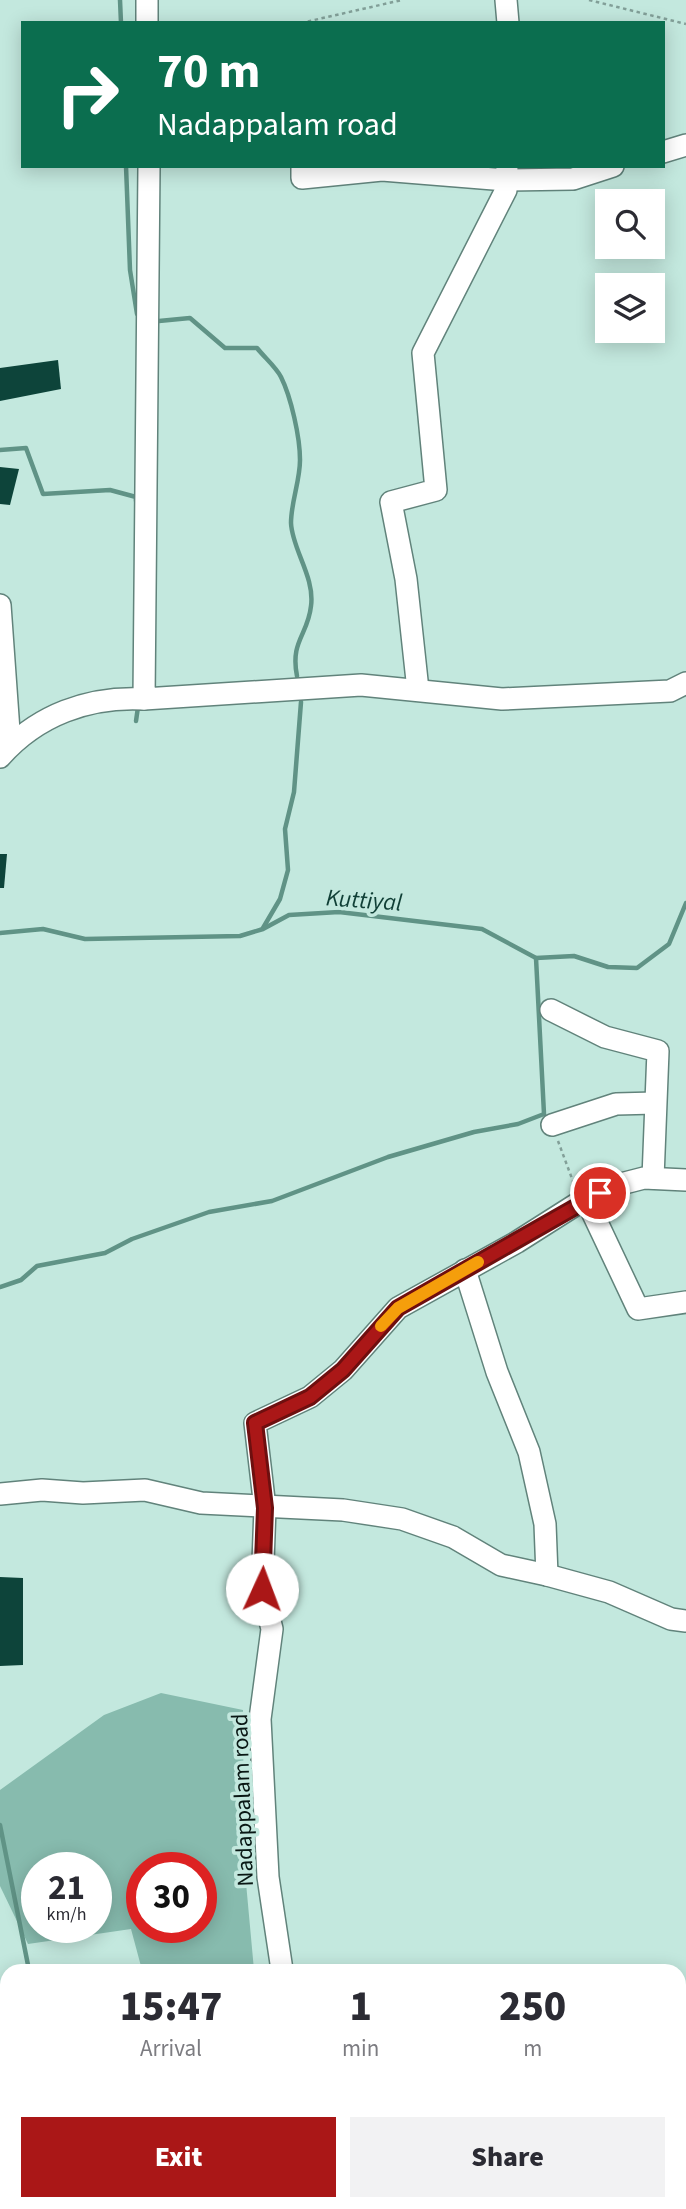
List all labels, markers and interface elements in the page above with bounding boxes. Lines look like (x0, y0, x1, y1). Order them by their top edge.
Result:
text: 70 m (157, 37, 261, 107)
icon: right (42, 49, 133, 140)
text: Nadappalam road (157, 102, 398, 148)
map controls (595, 189, 665, 343)
button: search (595, 189, 665, 259)
button: layers (595, 273, 665, 343)
water label: Kuttiyal (325, 880, 403, 921)
pin (570, 1163, 630, 1223)
icon: arrive (581, 1174, 619, 1212)
position arrow (225, 1552, 299, 1626)
street label: Nadappalam road (223, 1713, 262, 1887)
speed limit sign: 30 (126, 1852, 217, 1943)
text: 21 (48, 1863, 85, 1913)
text: km/h (47, 1902, 86, 1927)
text: 15:47 (120, 1977, 222, 2037)
text: 1 (349, 1977, 372, 2037)
text: 250 (499, 1977, 566, 2037)
text: Arrival (140, 2032, 202, 2065)
text: min (342, 2032, 379, 2065)
text: m (523, 2032, 542, 2065)
button: Exit (21, 2117, 336, 2197)
button: Share (350, 2117, 665, 2197)

